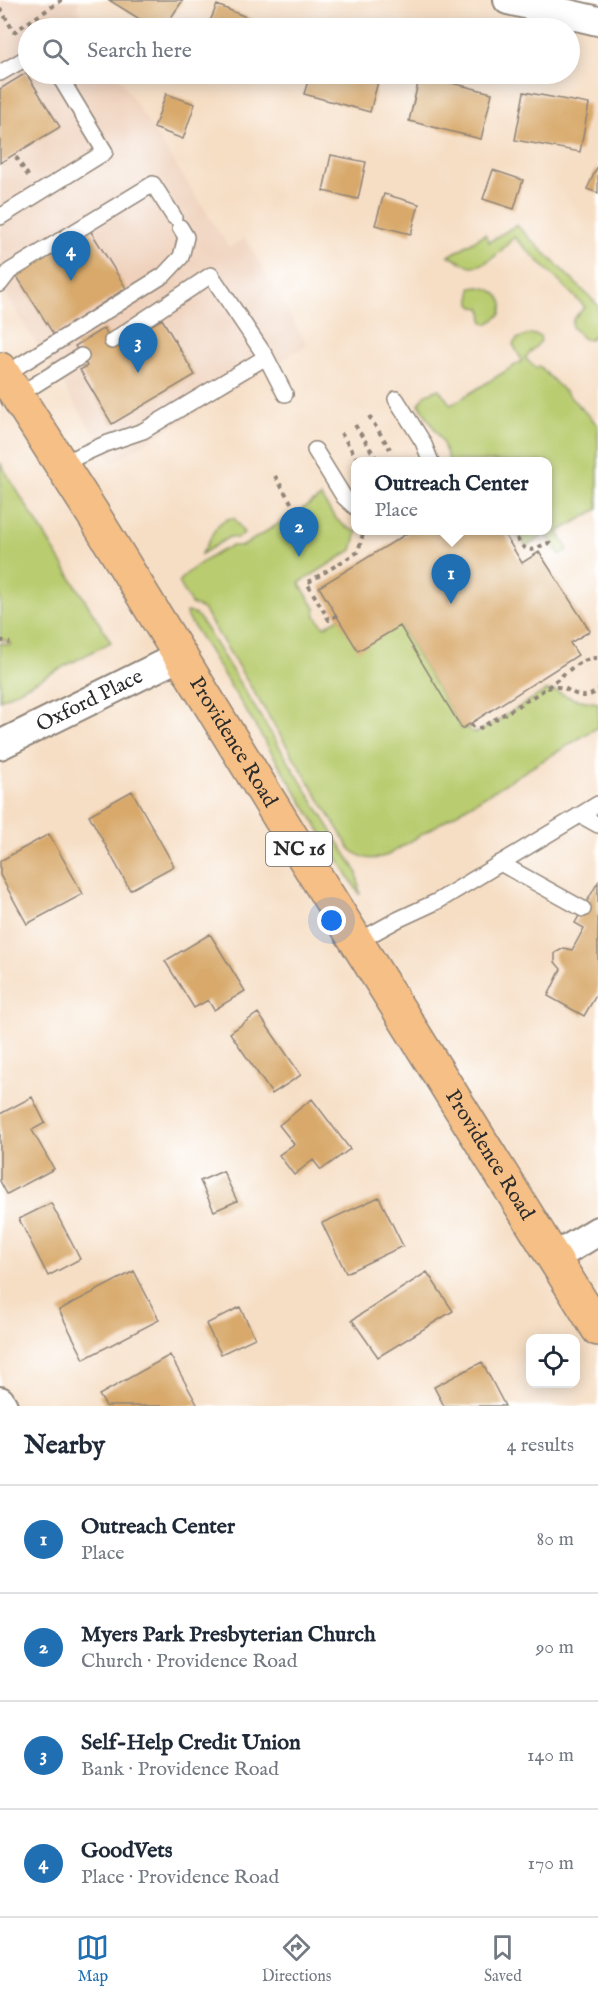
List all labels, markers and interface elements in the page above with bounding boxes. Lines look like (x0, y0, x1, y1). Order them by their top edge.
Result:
search box (18, 18, 580, 84)
icon: search (39, 35, 72, 68)
text: Search here (87, 37, 192, 65)
pin: 4 (52, 232, 90, 281)
pin: 3 (118, 324, 158, 373)
popup (351, 457, 552, 535)
text: Outreach Center (374, 470, 529, 498)
text: Place (374, 498, 418, 523)
pin: 2 (280, 508, 318, 557)
pin: 1 (432, 554, 470, 604)
street label: Oxford Place (32, 663, 148, 738)
street label: Providence Road (183, 672, 284, 813)
road number: NC 16 (266, 832, 332, 866)
your location (317, 906, 346, 935)
street label: Providence Road (439, 1085, 541, 1226)
map controls (526, 1334, 580, 1388)
button: locate (526, 1334, 580, 1388)
text: Nearby (24, 1429, 105, 1462)
text: 4 results (507, 1433, 574, 1458)
text: Outreach Center (81, 1513, 235, 1541)
text: 1 (40, 1527, 47, 1552)
text: 80 m (537, 1527, 574, 1552)
text: Place (81, 1541, 124, 1566)
text: Myers Park Presbyterian Church (81, 1621, 376, 1649)
text: 2 (39, 1635, 48, 1660)
text: 90 m (536, 1635, 574, 1660)
text: Church · Providence Road (81, 1649, 297, 1674)
text: Self-Help Credit Union (81, 1729, 301, 1757)
text: 3 (40, 1743, 47, 1768)
text: 140 m (527, 1743, 574, 1768)
text: Bank · Providence Road (81, 1757, 279, 1782)
text: GoodVets (81, 1837, 173, 1865)
text: 4 (39, 1851, 48, 1876)
text: 170 m (528, 1851, 574, 1876)
text: Place · Providence Road (81, 1865, 279, 1890)
tab: Map (76, 1931, 109, 1987)
tab: Directions (262, 1931, 331, 1987)
tab: Saved (484, 1931, 522, 1987)

